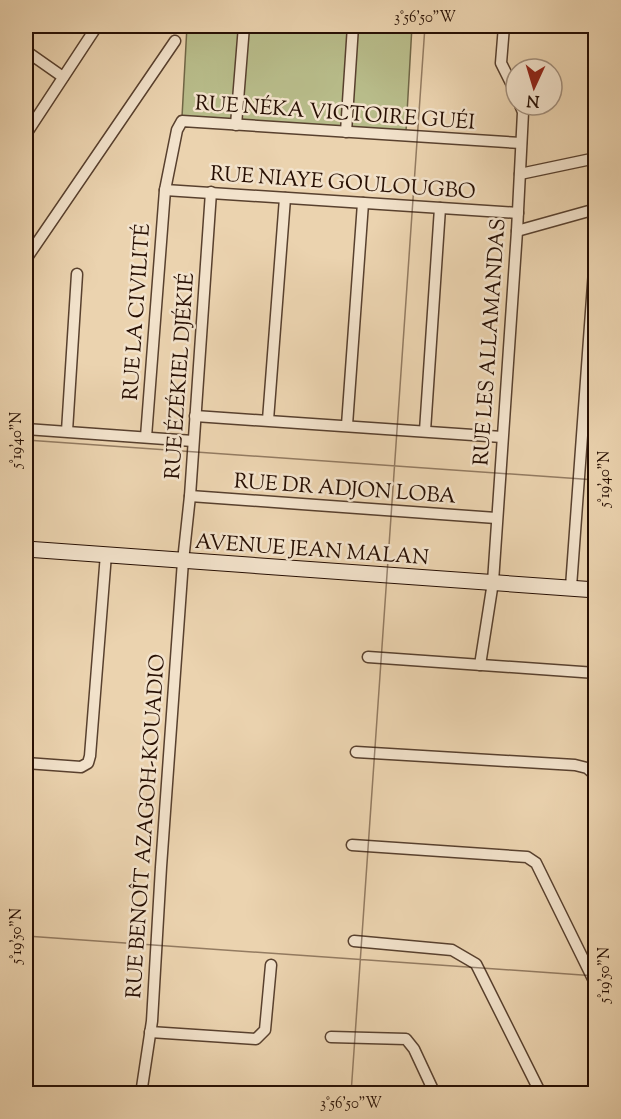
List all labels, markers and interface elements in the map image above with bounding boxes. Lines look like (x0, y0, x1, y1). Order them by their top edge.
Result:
text: 3°56'50"W (394, 8, 456, 29)
north arrow (504, 57, 564, 117)
text: N (526, 88, 540, 111)
street label: RUE NÉKA VICTOIRE GUÉI (194, 89, 476, 139)
street label: RUE NIAYE GOULOUGBO (209, 160, 477, 208)
street label: RUE LES ALLAMANDAS (467, 217, 515, 467)
street label: RUE LA CIVILITÉ (117, 223, 159, 401)
street label: RUE ÉZÉKIEL DJÉKIÉ (159, 272, 203, 480)
text: 5°19'40"N (7, 412, 28, 469)
text: 5°19'40"N (595, 451, 616, 508)
street label: RUE DR ADJON LOBA (233, 467, 457, 513)
street label: AVENUE JEAN MALAN (194, 528, 430, 574)
street label: RUE BENOÎT AZAGOH-KOUADIO (120, 653, 174, 999)
text: 5°19'50"N (7, 908, 28, 965)
text: 5°19'50"N (595, 947, 616, 1004)
text: 3°56'50"W (320, 1094, 382, 1115)

